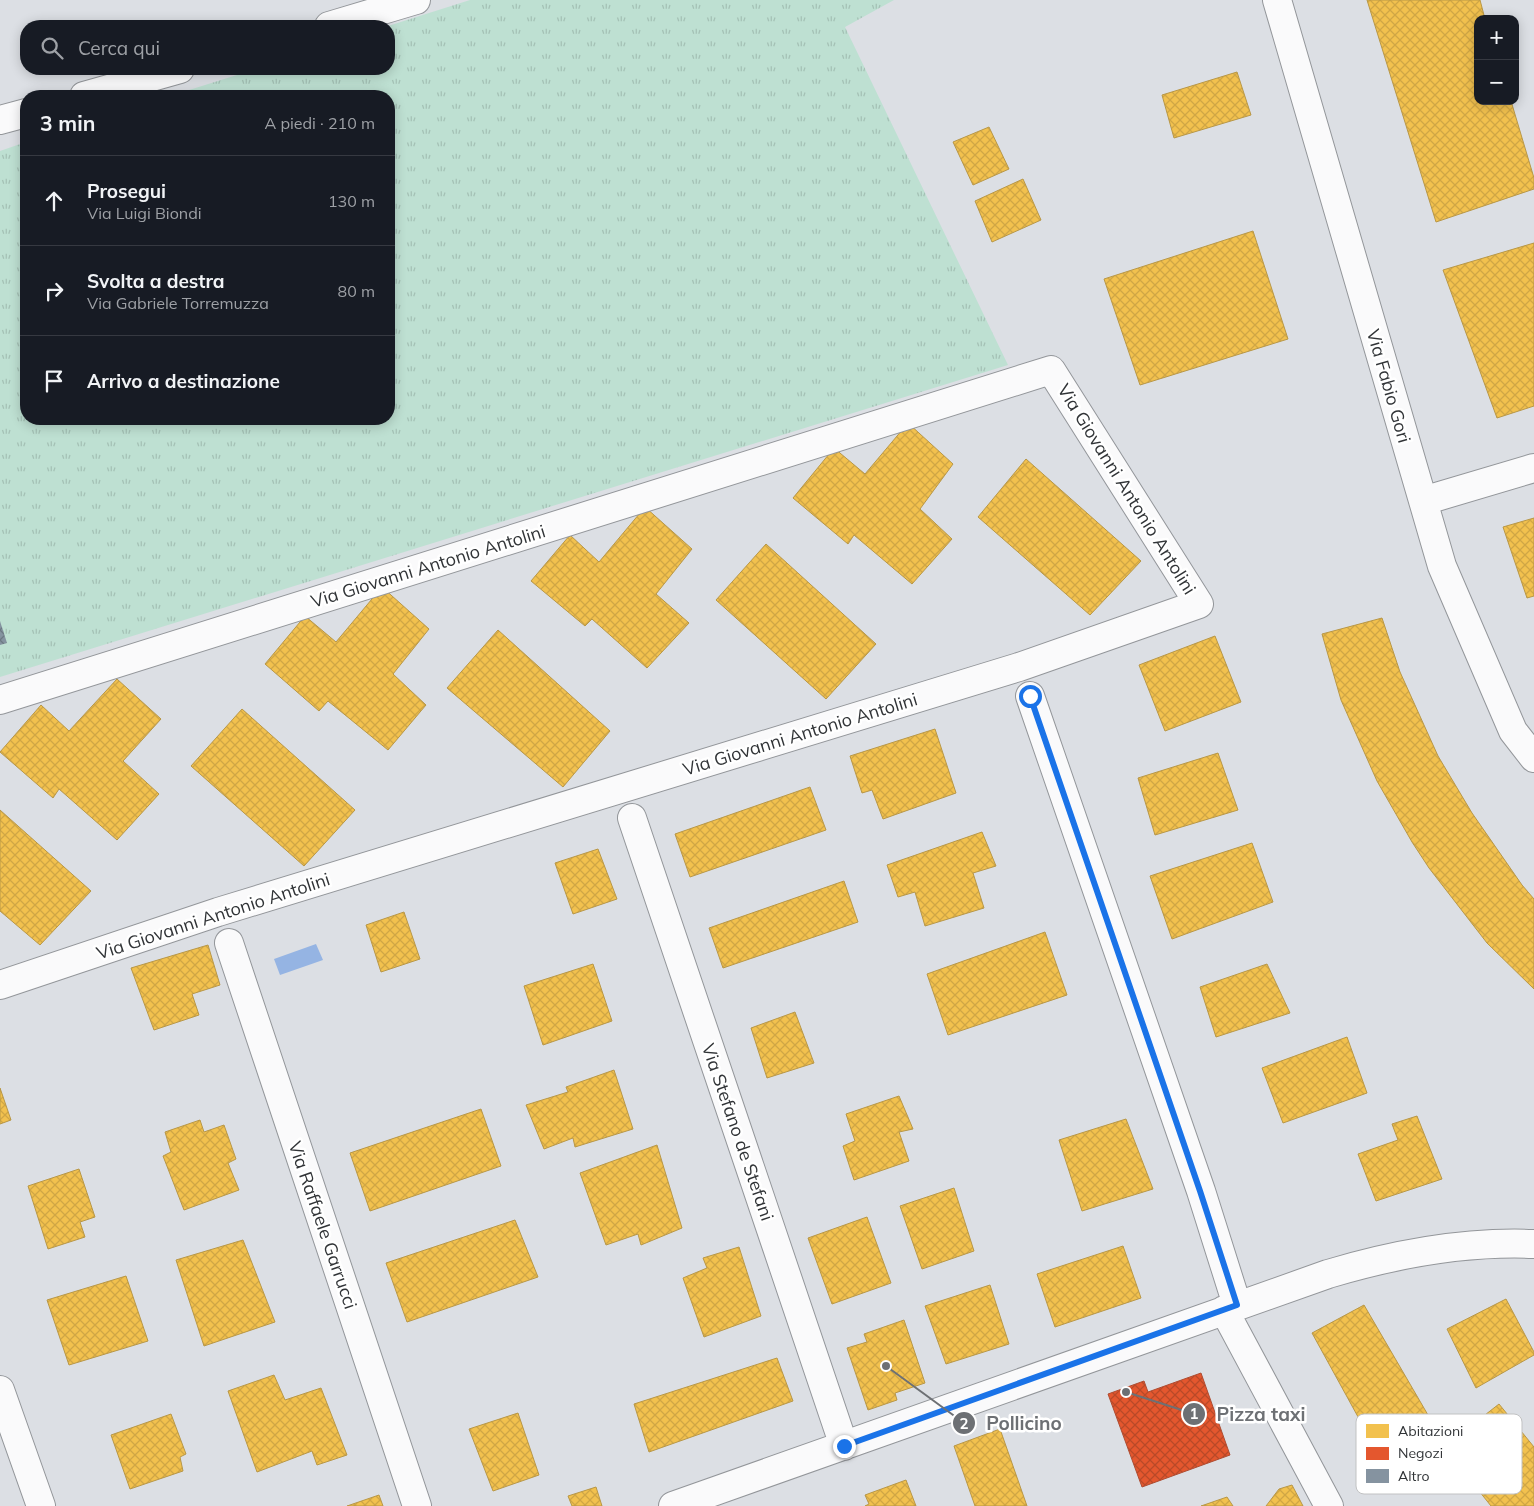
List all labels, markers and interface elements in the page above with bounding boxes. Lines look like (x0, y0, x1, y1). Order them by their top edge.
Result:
map controls (1474, 15, 1519, 105)
button: + (1474, 15, 1519, 60)
search box (20, 20, 395, 75)
icon: search (38, 34, 66, 62)
text: Cerca qui (78, 36, 160, 60)
button: − (1474, 60, 1519, 105)
text: 3 min (40, 110, 95, 136)
text: A piedi · 210 m (264, 113, 375, 133)
text: Prosegui (87, 179, 166, 203)
icon: ahead (40, 187, 68, 215)
text: 130 m (328, 191, 375, 211)
text: Via Luigi Biondi (87, 203, 202, 223)
text: Svolta a destra (87, 269, 225, 293)
icon: right (40, 277, 68, 305)
text: 80 m (338, 281, 375, 301)
text: Via Gabriele Torremuzza (87, 293, 269, 313)
street label: Via Fabio Gori (1362, 326, 1416, 446)
icon: arrive (40, 367, 68, 395)
text: Arrivo a destinazione (87, 369, 280, 393)
street label: Via Giovanni Antonio Antolini (1053, 379, 1201, 599)
street label: Via Giovanni Antonio Antolini (308, 519, 548, 613)
route start (1019, 685, 1042, 708)
street label: Via Giovanni Antonio Antolini (680, 687, 920, 781)
street label: Via Giovanni Antonio Antolini (93, 867, 333, 965)
street label: Via Stefano de Stefani (697, 1040, 779, 1224)
street label: Via Raffaele Garrucci (283, 1138, 363, 1312)
callout: Pizza taxi (1182, 1397, 1316, 1431)
text: Pizza taxi (1217, 1402, 1305, 1426)
text: 1 (1189, 1404, 1199, 1423)
callout: Pollicino (951, 1406, 1072, 1440)
text: Pollicino (986, 1411, 1062, 1435)
text: 2 (959, 1414, 969, 1433)
legend (1356, 1414, 1522, 1494)
text: Abitazioni (1398, 1422, 1463, 1440)
route end (833, 1435, 856, 1458)
text: Negozi (1398, 1444, 1443, 1462)
text: Altro (1398, 1467, 1430, 1485)

